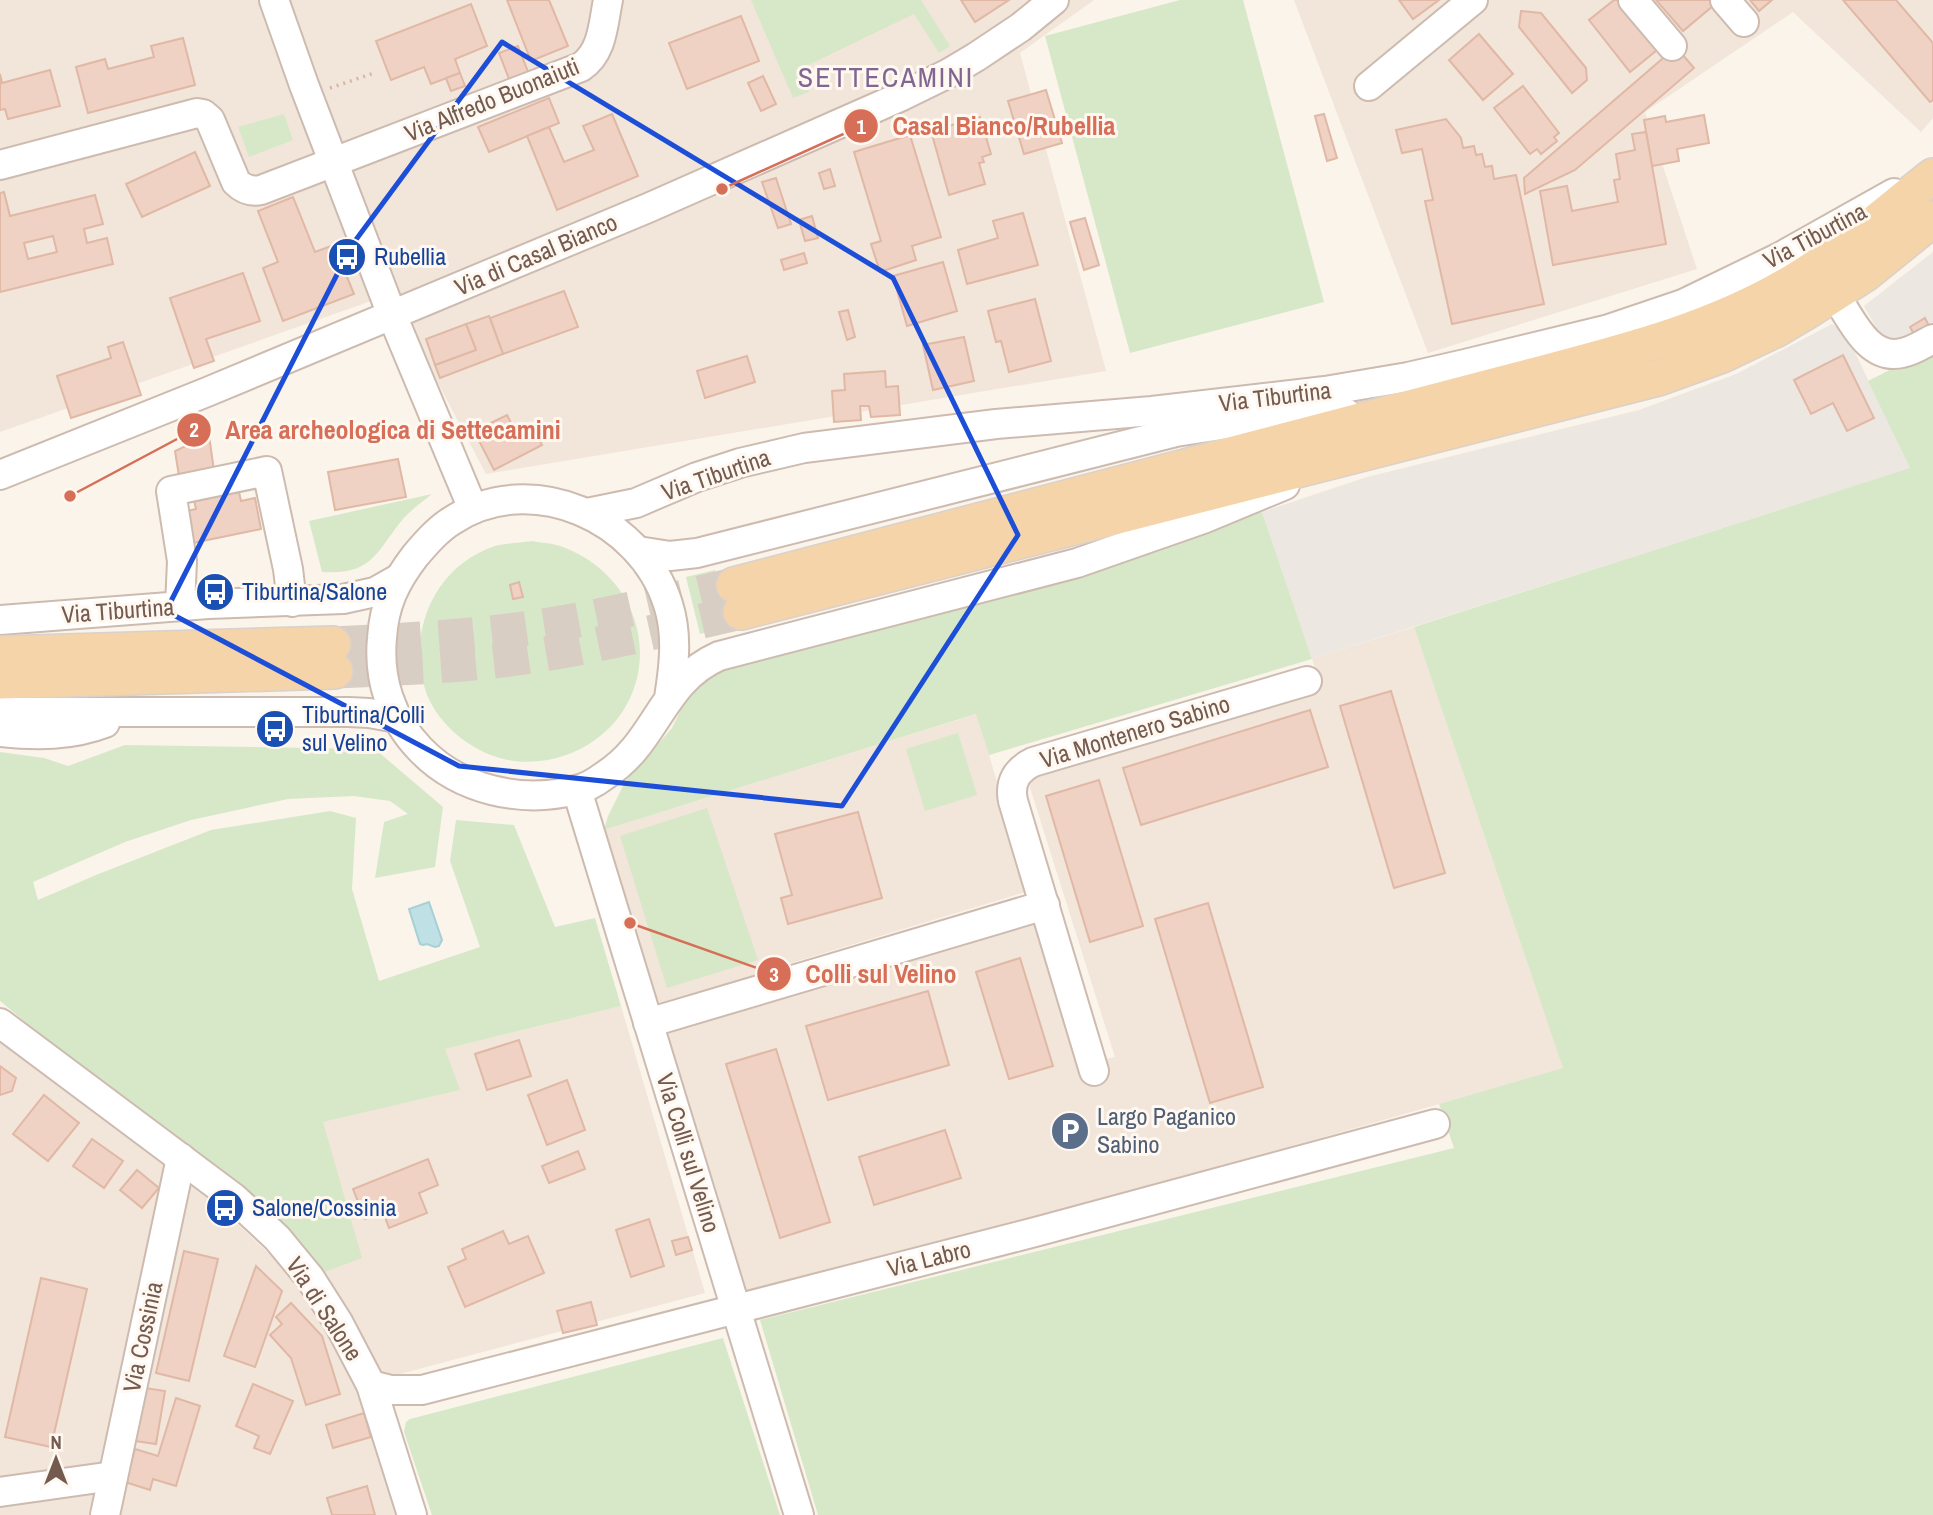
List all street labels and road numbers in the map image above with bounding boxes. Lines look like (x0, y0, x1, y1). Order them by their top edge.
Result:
street label: Via Alfredo Buonaiuti (400, 49, 584, 149)
street label: Via Tiburtina (1757, 195, 1872, 276)
street label: Via di Casal Bianco (449, 205, 622, 303)
street label: Via Tiburtina (1217, 373, 1333, 419)
street label: Via Tiburtina (657, 441, 774, 508)
street label: Via Tiburtina (61, 590, 175, 630)
street label: Via Montenero Sabino (1036, 687, 1233, 775)
street label: Via Colli sul Velino (650, 1069, 728, 1236)
street label: Via Labro (884, 1232, 974, 1284)
street label: Via di Salone (279, 1250, 370, 1367)
street label: Via Cossinia (115, 1278, 169, 1395)

